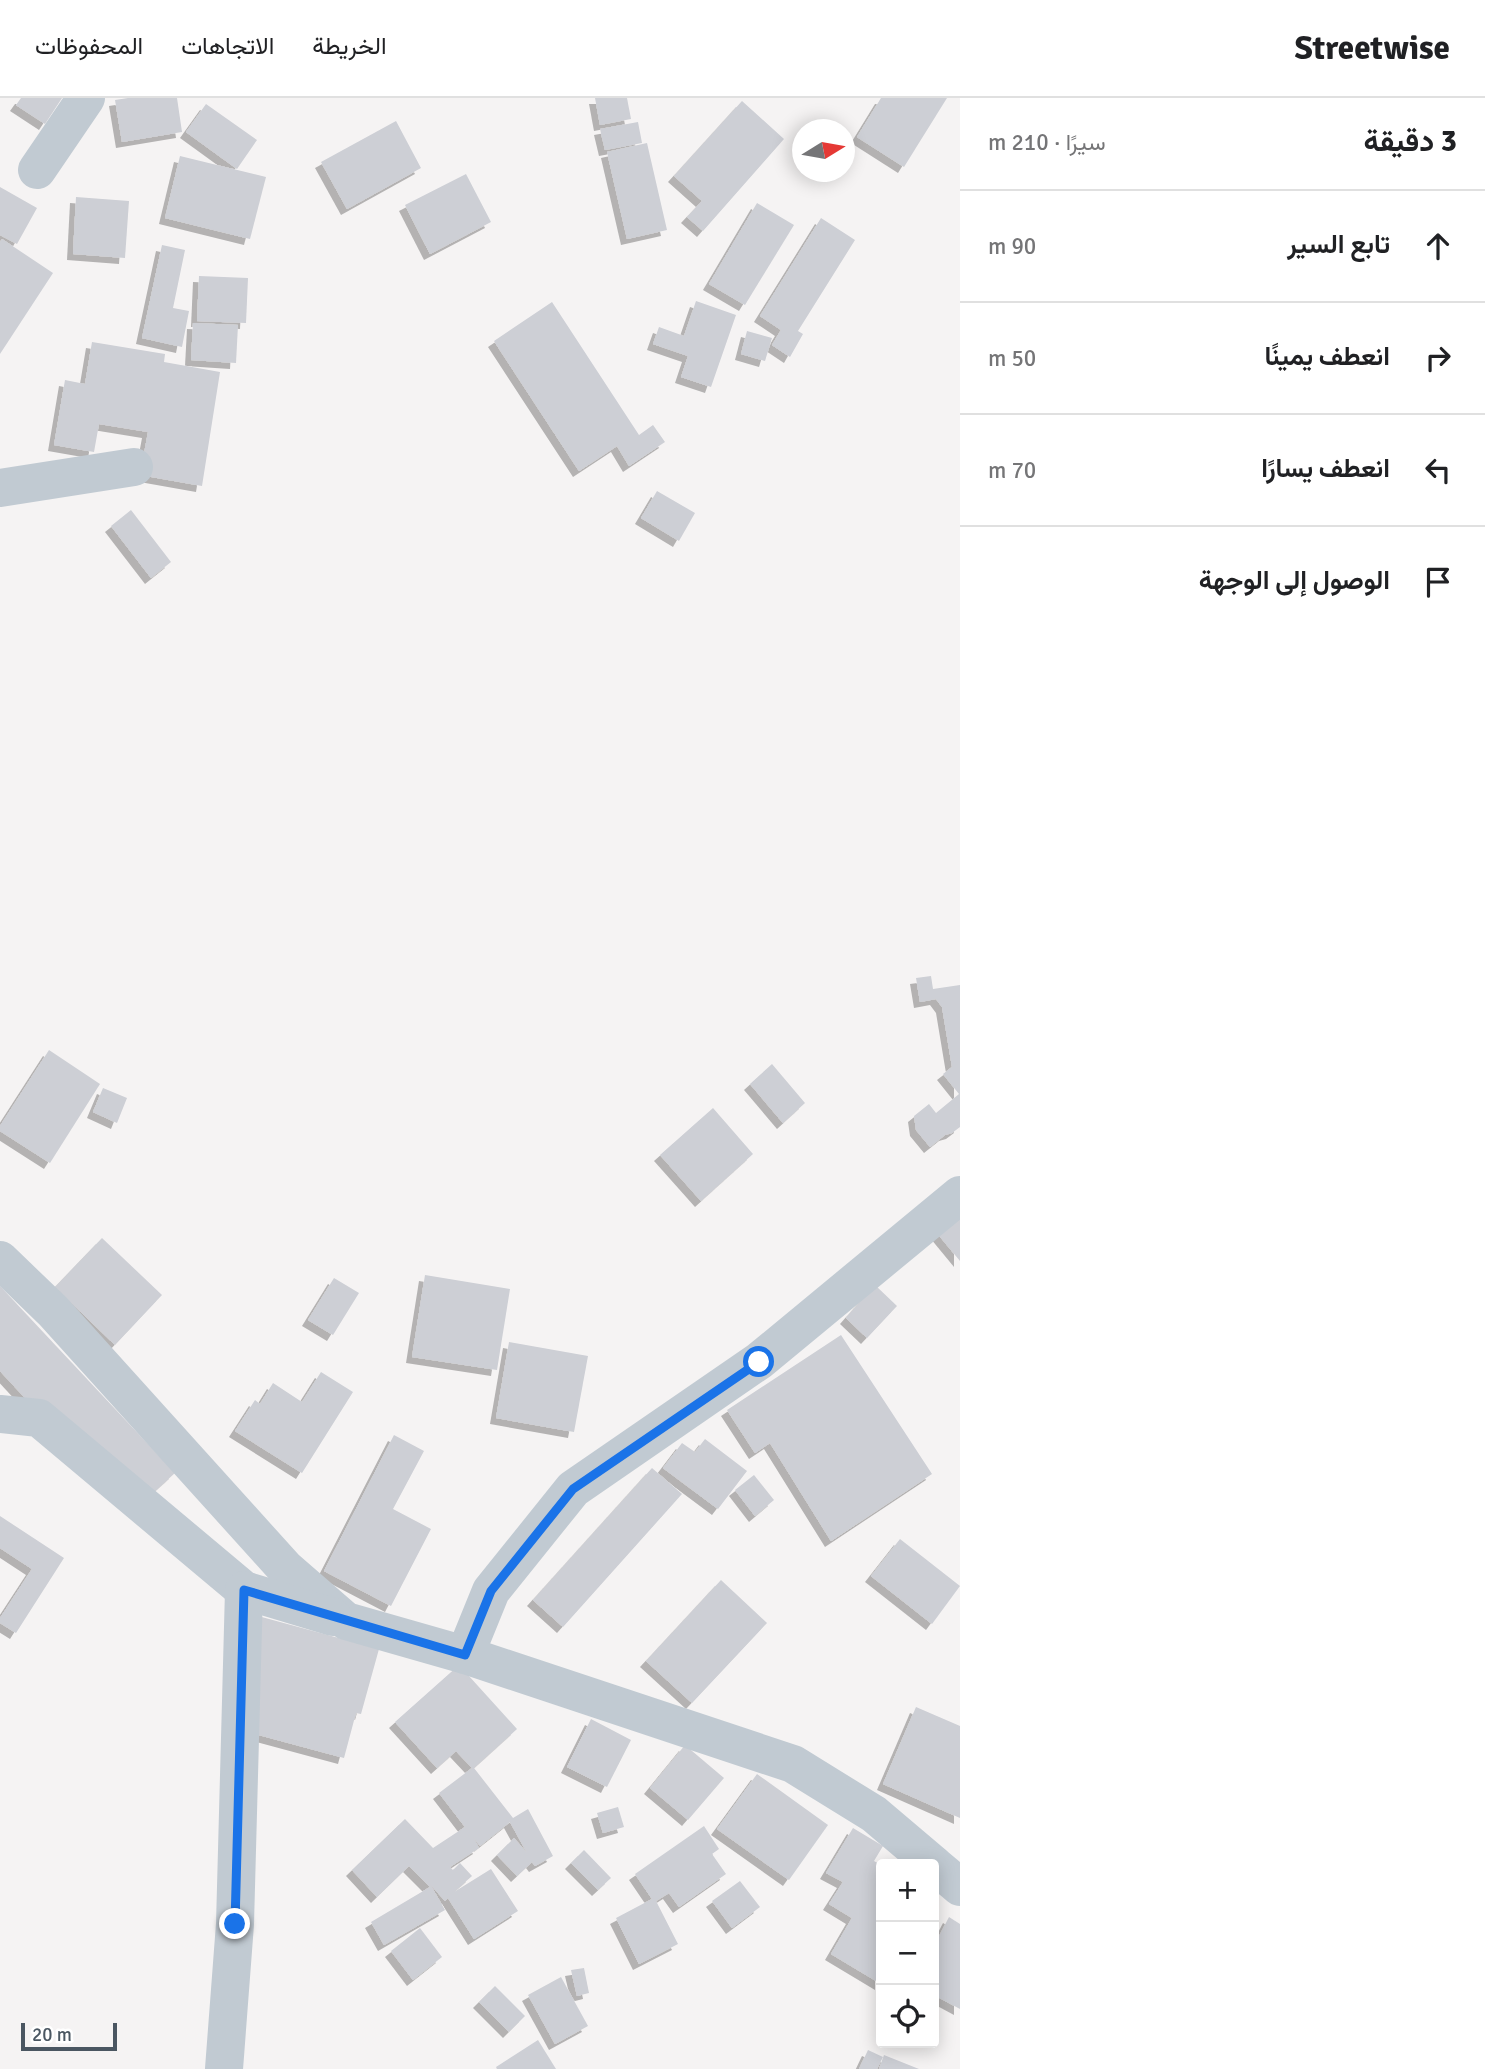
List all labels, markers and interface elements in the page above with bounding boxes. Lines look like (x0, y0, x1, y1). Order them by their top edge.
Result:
text: Streetwise (1294, 28, 1450, 69)
text: المحفوظات (35, 31, 143, 61)
text: الاتجاهات (181, 31, 274, 61)
text: الخريطة (312, 31, 387, 61)
north arrow (792, 119, 855, 182)
text: 3 دقيقة (1363, 123, 1457, 160)
text: سيرًا · 210 m (988, 128, 1106, 157)
icon: ahead (1419, 227, 1457, 265)
text: تابع السير (1287, 229, 1390, 261)
text: 90 m (988, 232, 1036, 261)
icon: right (1419, 339, 1457, 377)
text: انعطف يمينًا (1264, 341, 1390, 373)
text: 50 m (988, 344, 1036, 373)
icon: left (1419, 451, 1457, 489)
text: انعطف يسارًا (1261, 453, 1390, 485)
text: 70 m (988, 456, 1036, 485)
icon: arrive (1419, 563, 1457, 601)
text: الوصول إلى الوجهة (1199, 565, 1390, 597)
route start (743, 1346, 774, 1377)
map controls (876, 1859, 939, 2048)
button: + (876, 1859, 939, 1922)
route end (219, 1908, 250, 1939)
button: − (876, 1922, 939, 1985)
button: locate (876, 1985, 939, 2048)
scale bar (21, 2020, 117, 2052)
text: 20 m (32, 2023, 72, 2047)

